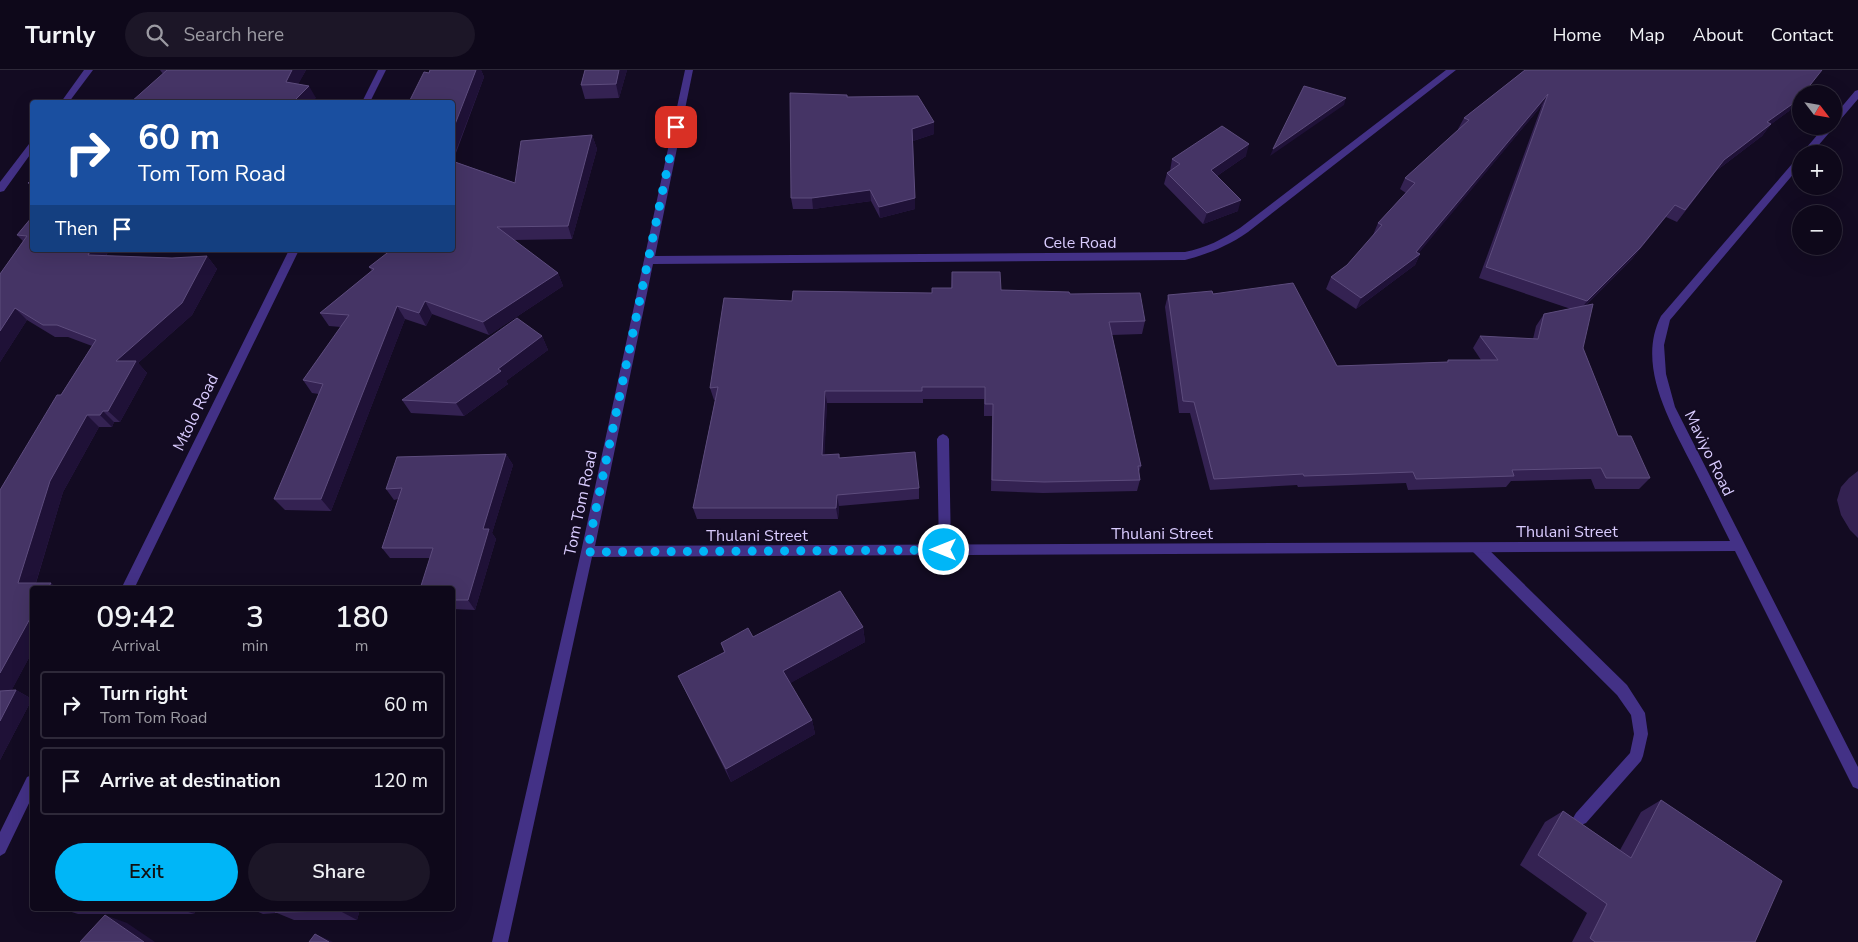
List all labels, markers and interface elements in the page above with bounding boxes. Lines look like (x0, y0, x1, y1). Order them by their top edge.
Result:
search box (125, 12, 475, 57)
text: Turnly (25, 19, 95, 51)
icon: search (143, 21, 171, 49)
text: Search here (183, 22, 284, 48)
text: Home (1553, 23, 1601, 47)
text: Map (1629, 23, 1665, 47)
text: About (1693, 23, 1743, 47)
text: Contact (1771, 23, 1833, 47)
north arrow (1792, 85, 1842, 135)
map controls (1792, 85, 1842, 255)
pin (655, 106, 697, 148)
icon: arrive (662, 113, 690, 141)
text: 60 m (138, 114, 220, 161)
icon: right (55, 120, 120, 185)
button: + (1792, 145, 1842, 195)
text: Tom Tom Road (138, 159, 286, 189)
button: − (1792, 205, 1842, 255)
icon: arrive (108, 215, 136, 243)
text: Then (55, 216, 98, 242)
street label: Cele Road (1043, 232, 1117, 254)
street label: Mtolo Road (168, 370, 224, 455)
street label: Maviyo Road (1679, 407, 1739, 500)
street label: Tom Tom Road (559, 448, 603, 558)
street label: Thulani Street (1516, 521, 1618, 543)
position arrow (917, 523, 969, 575)
street label: Thulani Street (1111, 523, 1213, 545)
street label: Thulani Street (706, 525, 808, 547)
text: 09:42 (96, 597, 175, 638)
text: 3 (246, 597, 264, 638)
text: 180 (335, 597, 389, 638)
text: Arrival (112, 635, 160, 657)
text: min (242, 635, 268, 657)
text: m (355, 635, 369, 657)
text: Turn right (100, 681, 187, 707)
icon: right (57, 691, 85, 719)
text: 60 m (384, 692, 428, 718)
text: Tom Tom Road (100, 707, 207, 729)
icon: arrive (57, 767, 85, 795)
text: Arrive at destination (100, 768, 281, 794)
text: 120 m (373, 768, 428, 794)
button: Exit (55, 843, 238, 901)
button: Share (248, 843, 430, 901)

